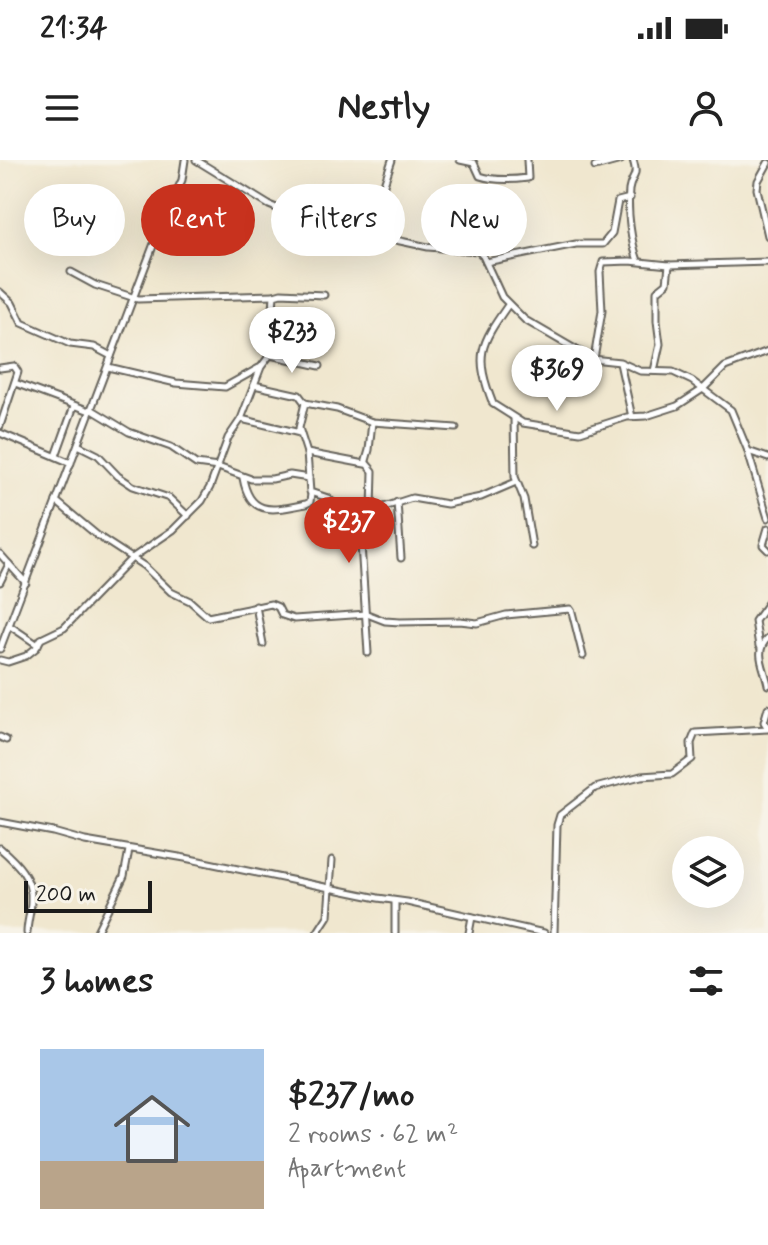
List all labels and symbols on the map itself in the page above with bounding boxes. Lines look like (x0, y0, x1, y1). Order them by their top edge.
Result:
pin: $233 (245, 307, 339, 375)
pin: $369 (510, 345, 604, 413)
pin: $237 (302, 497, 396, 565)
scale bar (24, 877, 152, 913)

